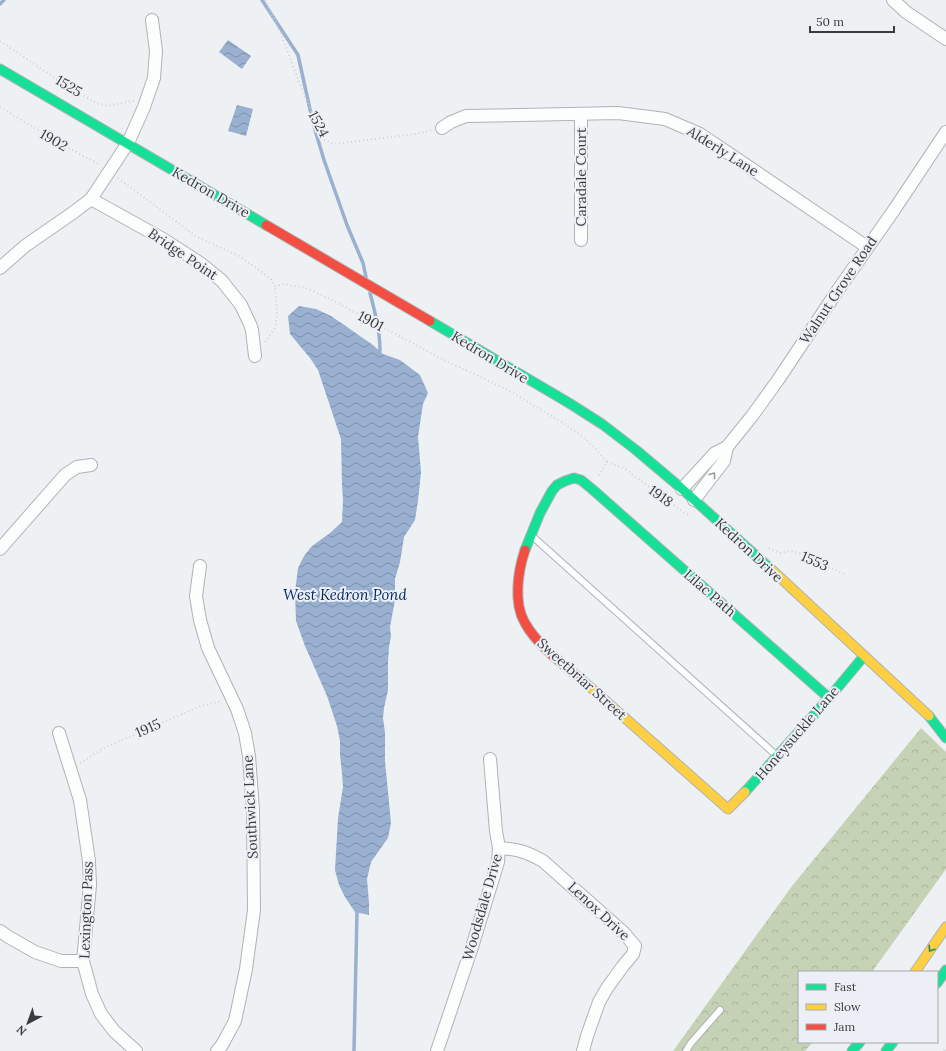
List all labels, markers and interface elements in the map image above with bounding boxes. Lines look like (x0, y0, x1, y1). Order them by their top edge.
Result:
scale bar (810, 8, 894, 34)
text: 50 m (816, 14, 844, 29)
street label: 1525 (52, 71, 86, 101)
street label: 1524 (305, 108, 334, 141)
street label: Alderly Lane (683, 121, 762, 180)
street label: 1902 (37, 125, 71, 155)
street label: Caradale Court (572, 127, 590, 226)
street label: Kedron Drive (169, 163, 253, 222)
street label: Bridge Point (145, 224, 222, 284)
street label: Walnut Grove Road (795, 233, 881, 347)
street label: 1901 (355, 307, 387, 335)
street label: Kedron Drive (448, 327, 532, 387)
one-way arrow (709, 472, 716, 479)
street label: 1918 (645, 481, 677, 511)
street label: Kedron Drive (711, 514, 787, 586)
street label: 1553 (798, 547, 832, 575)
street label: Lilac Path (680, 565, 740, 621)
water label: West Kedron Pond (283, 585, 408, 604)
street label: Sweetbriar Street (534, 634, 631, 724)
street label: Honeysuckle Lane (751, 682, 843, 784)
street label: 1915 (133, 715, 163, 741)
street label: Southwick Lane (238, 754, 262, 859)
street label: Woodsdale Drive (458, 851, 506, 963)
street label: Lexington Pass (75, 861, 97, 959)
street label: Lenox Drive (564, 878, 634, 945)
one-way arrow (929, 945, 936, 952)
legend (798, 971, 938, 1043)
text: Fast (834, 979, 857, 994)
text: Slow (834, 999, 861, 1014)
north arrow (8, 1003, 48, 1043)
text: Jam (833, 1019, 855, 1034)
text: N (13, 1022, 29, 1039)

